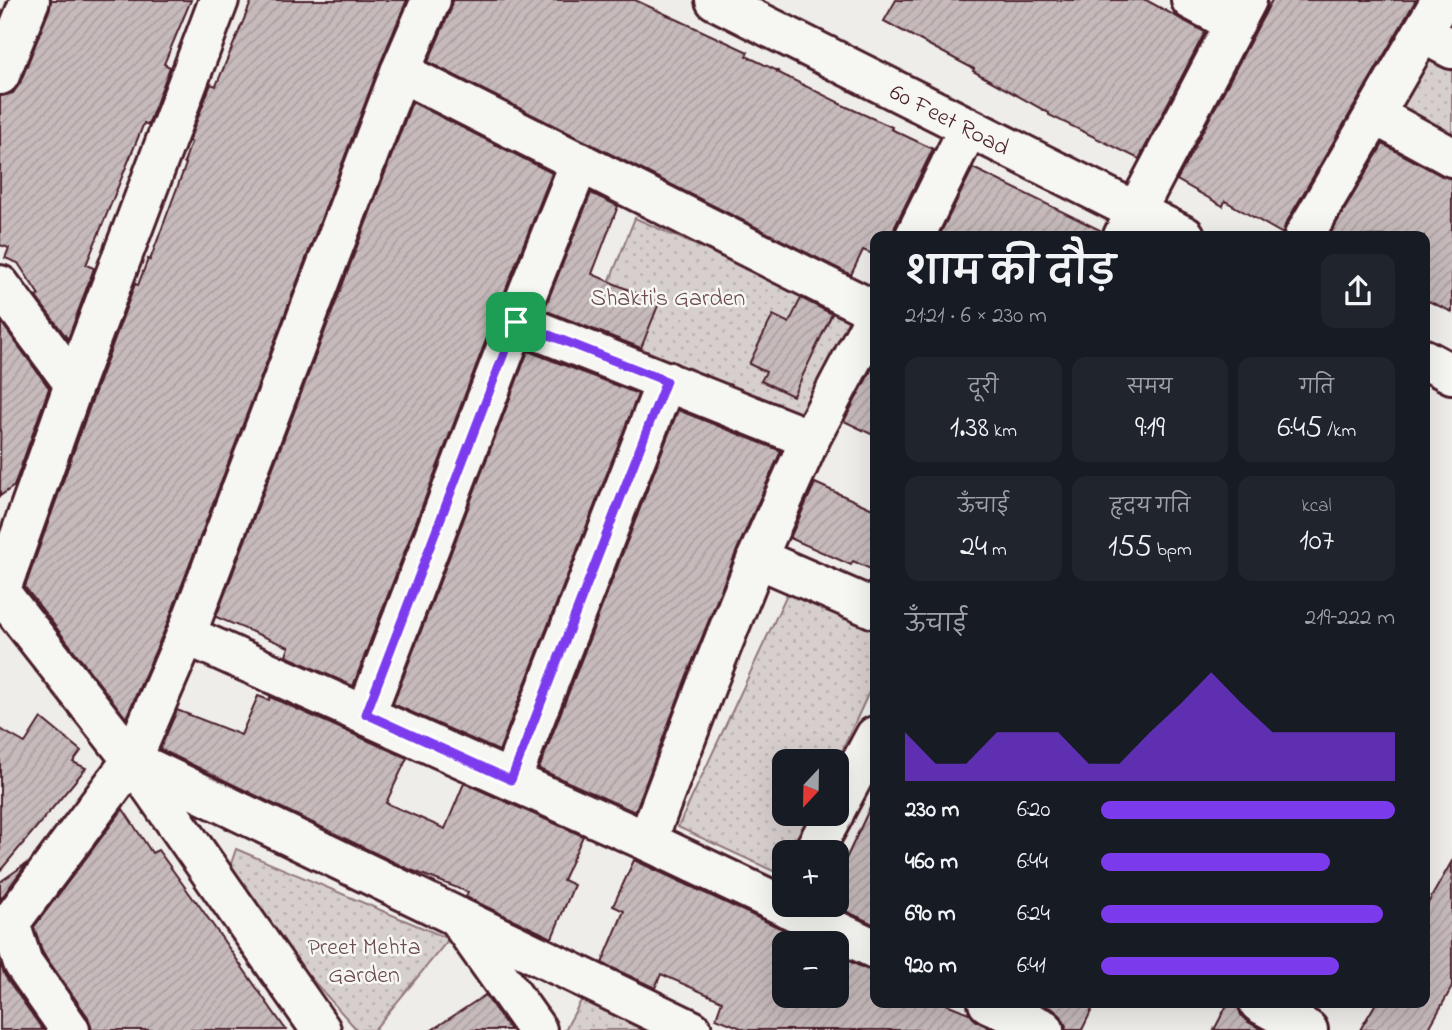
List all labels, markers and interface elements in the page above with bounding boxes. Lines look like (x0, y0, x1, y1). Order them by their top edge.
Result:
street label: 60 Feet Road (883, 76, 1015, 167)
text: शाम की दौड़ (905, 246, 1116, 302)
button: share (1321, 254, 1395, 328)
park label: Shakti's Garden (591, 282, 745, 317)
pin (486, 292, 546, 352)
text: 21:21 · 6 × 230 m (905, 300, 1047, 333)
icon: arrive (497, 303, 535, 341)
text: दूरी (968, 375, 998, 402)
text: समय (1127, 375, 1173, 402)
text: गति (1299, 375, 1334, 402)
text: 1.38 (950, 407, 989, 451)
text: 9:19 (1135, 407, 1165, 451)
text: 6:45 (1277, 407, 1322, 451)
text: km (989, 418, 1017, 445)
text: /km (1322, 418, 1356, 445)
text: kcal (1302, 493, 1332, 520)
text: ऊँचाई (958, 494, 1009, 521)
text: हृदय गति (1110, 494, 1190, 521)
text: 107 (1299, 520, 1334, 564)
text: 24 (960, 526, 987, 570)
text: 155 (1108, 526, 1152, 570)
text: m (987, 537, 1007, 564)
text: bpm (1152, 537, 1192, 564)
text: 219–222 m (1305, 602, 1395, 635)
text: ऊँचाई (905, 609, 967, 642)
north arrow (772, 749, 849, 826)
map controls (772, 749, 849, 1008)
text: 230 m (905, 794, 959, 827)
text: 6:20 (1017, 794, 1050, 827)
button: + (772, 840, 849, 917)
text: 460 m (905, 846, 958, 879)
text: 6:44 (1017, 846, 1048, 879)
text: 690 m (905, 898, 956, 931)
text: 6:24 (1017, 898, 1050, 931)
park label: Preet Mehta Garden (307, 931, 421, 994)
button: − (772, 931, 849, 1008)
text: 920 m (905, 950, 957, 983)
text: 6:41 (1017, 950, 1046, 983)

